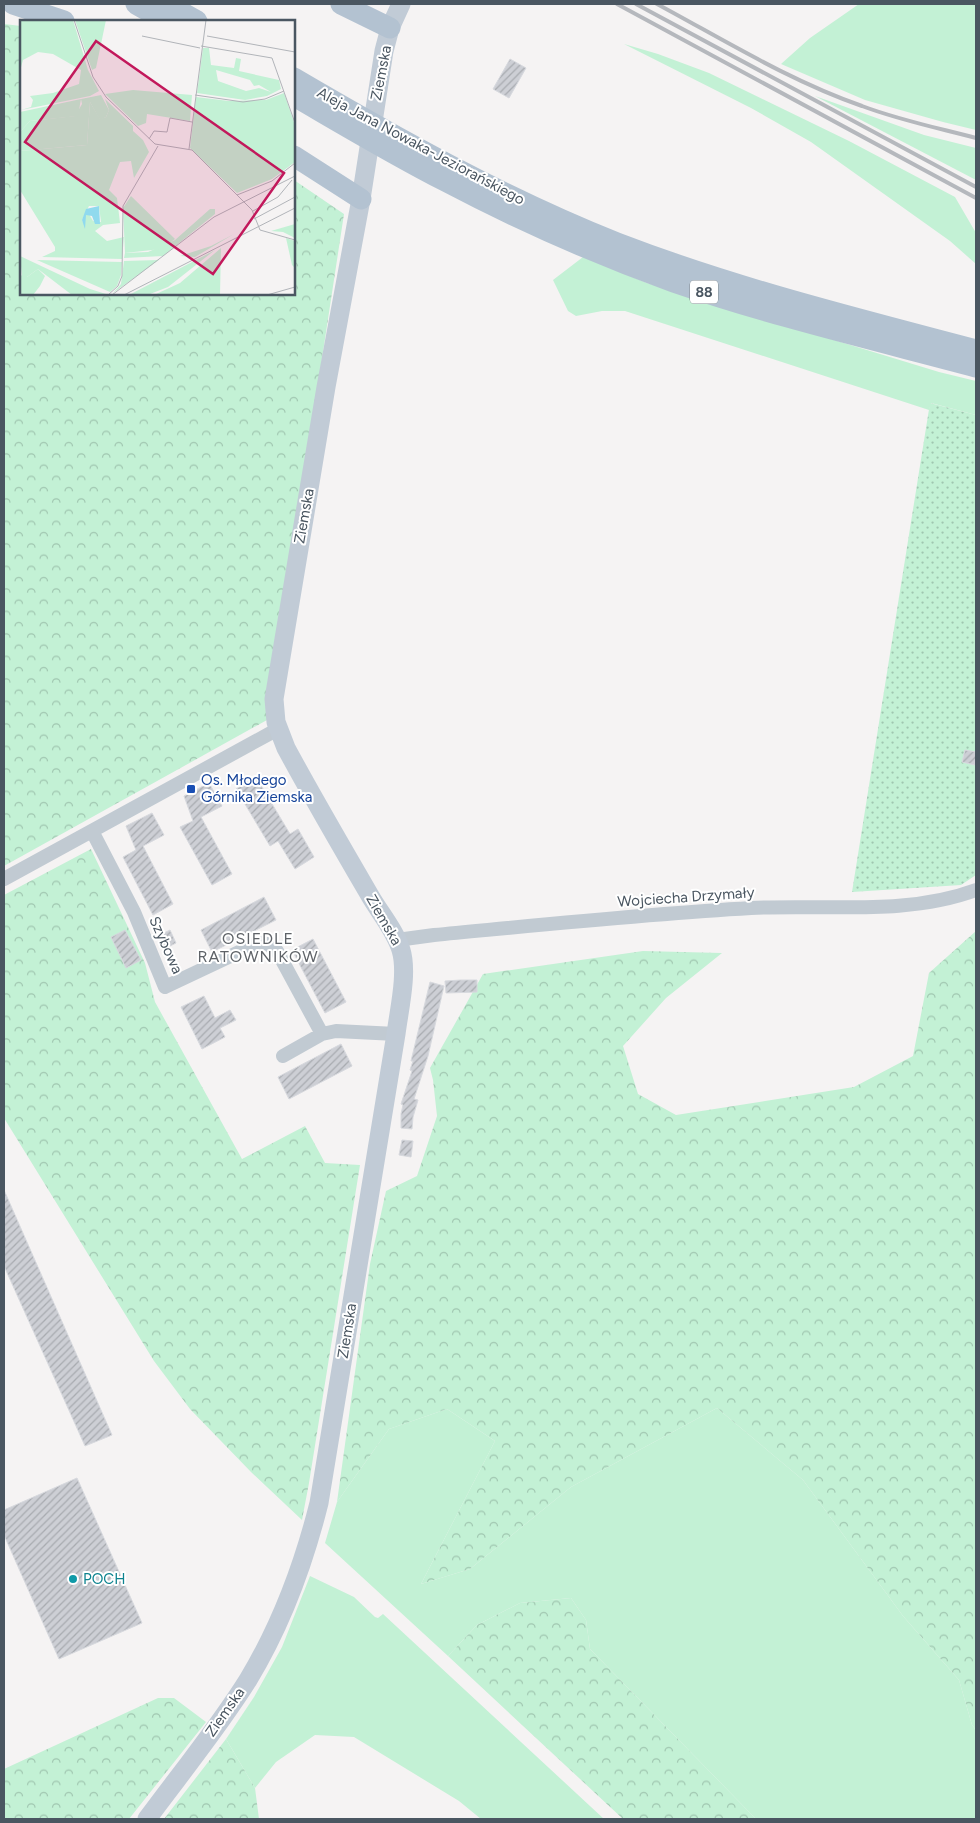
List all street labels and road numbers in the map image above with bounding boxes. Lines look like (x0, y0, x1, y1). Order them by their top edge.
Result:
street label: Ziemska (367, 44, 395, 102)
street label: Aleja Jana Nowaka-Jeziorańskiego (314, 83, 528, 209)
road number: 88 (690, 280, 718, 304)
street label: Ziemska (290, 487, 318, 545)
street label: Wojciecha Drzymały (617, 883, 755, 911)
street label: Ziemska (362, 891, 406, 949)
street label: Szybowa (145, 913, 187, 977)
street label: Ziemska (334, 1302, 360, 1360)
street label: Ziemska (202, 1684, 248, 1740)

